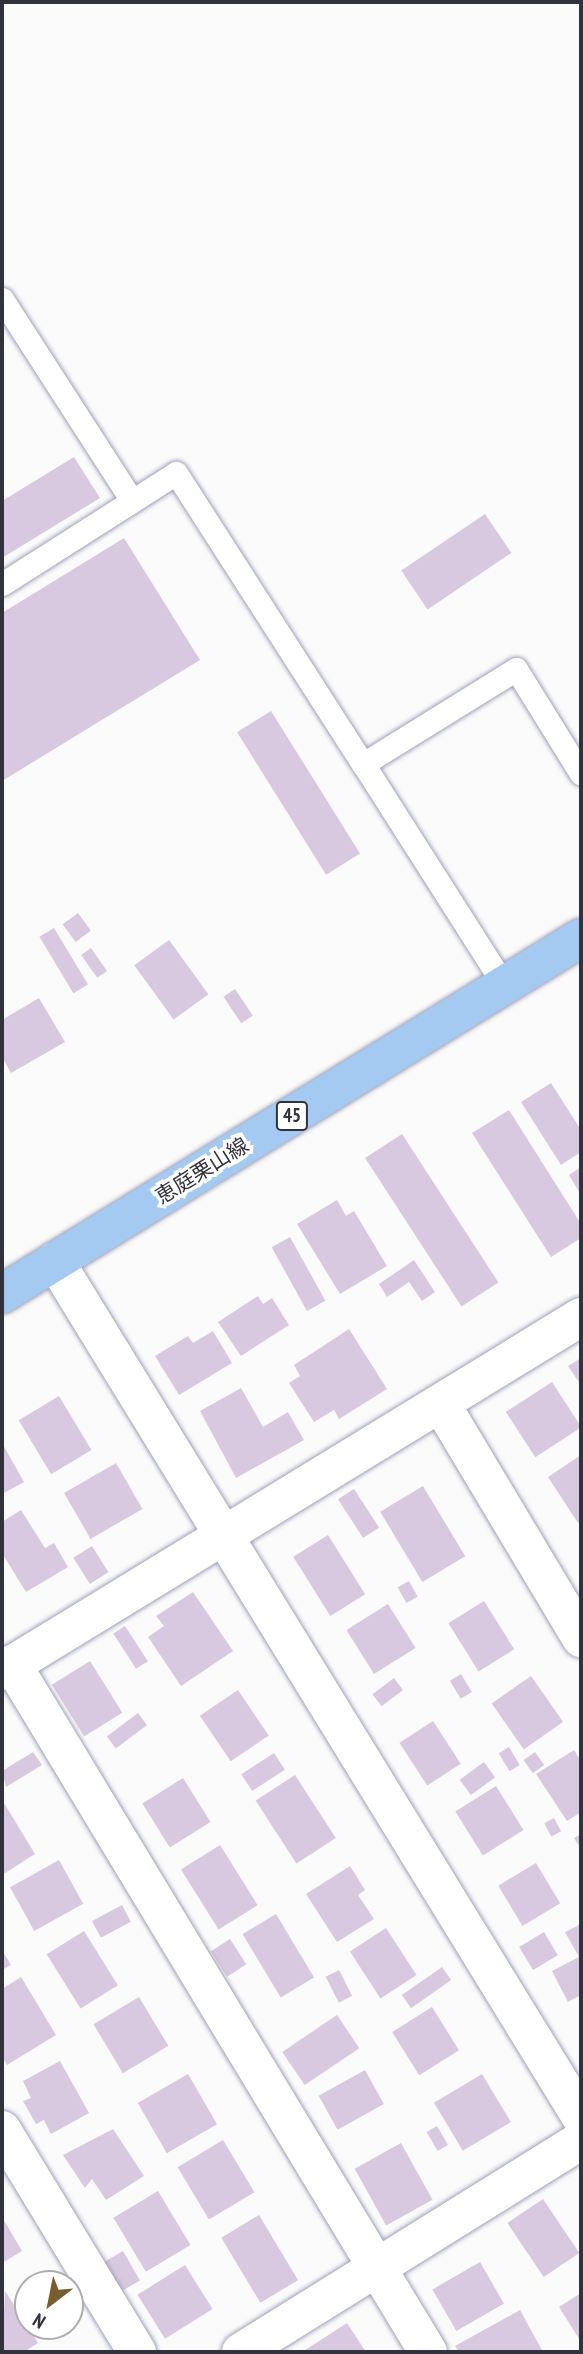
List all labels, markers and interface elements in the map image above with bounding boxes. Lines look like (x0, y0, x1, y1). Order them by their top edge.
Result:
road number: 45 (274, 1100, 310, 1132)
street label: 恵庭栗山線 (151, 1132, 253, 1210)
north arrow (14, 2270, 84, 2340)
text: N (28, 2308, 50, 2334)

